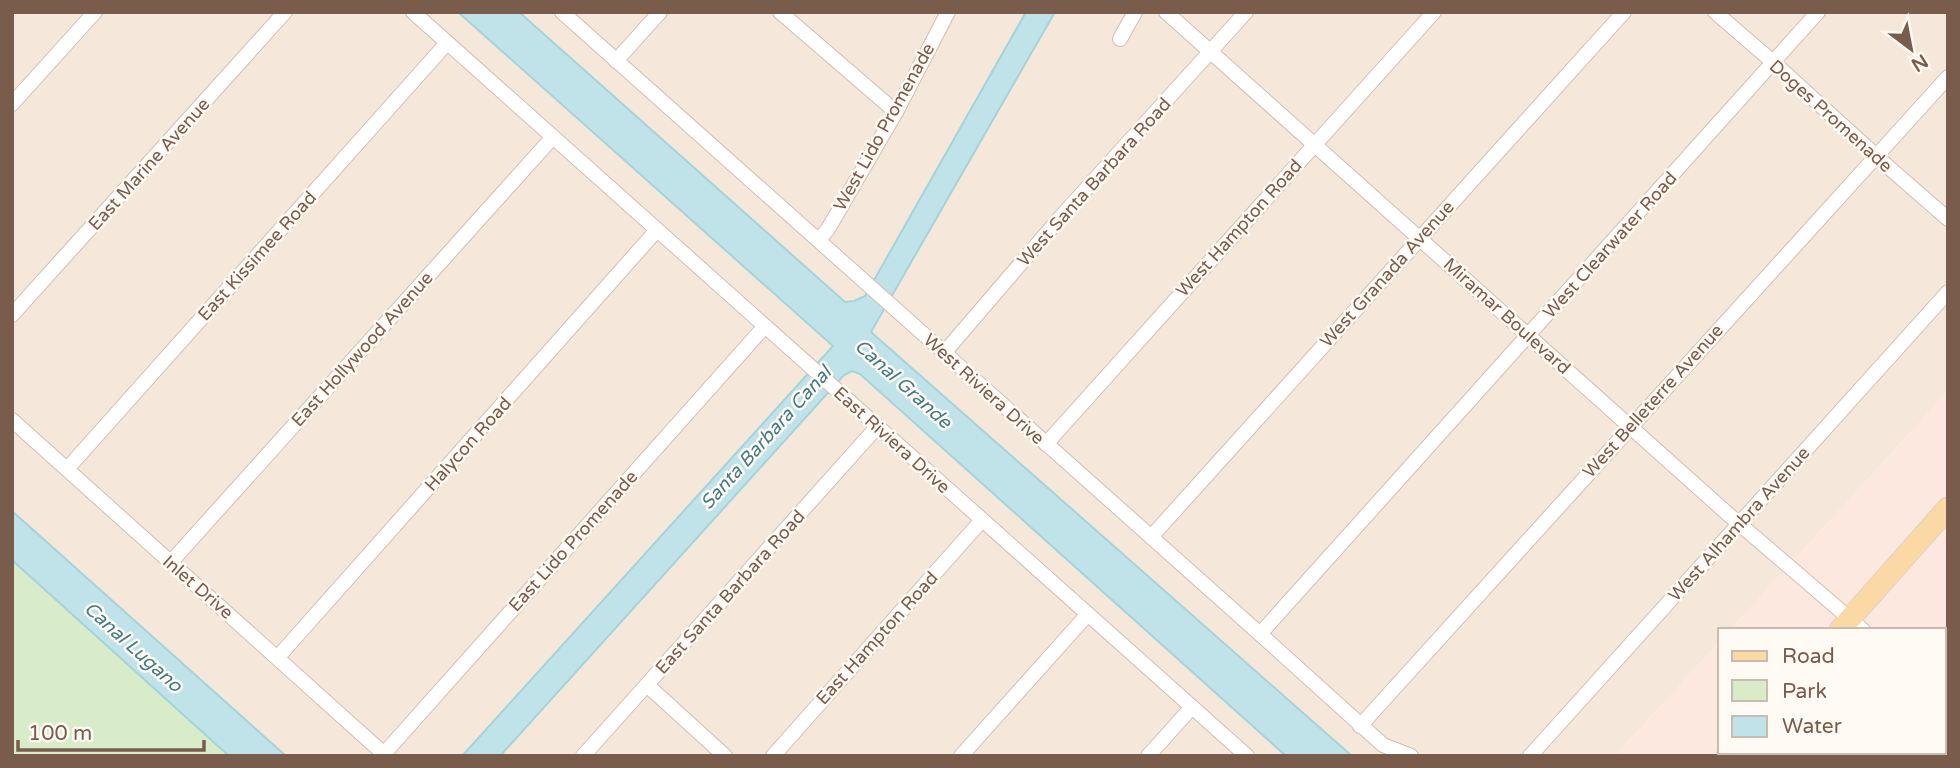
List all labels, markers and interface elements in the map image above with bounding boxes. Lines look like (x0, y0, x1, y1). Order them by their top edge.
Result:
north arrow (1876, 14, 1946, 84)
street label: West Lido Promenade (829, 39, 939, 215)
text: N (1907, 49, 1932, 76)
street label: Doges Promenade (1765, 55, 1897, 177)
street label: East Marine Avenue (84, 93, 214, 235)
street label: West Santa Barbara Road (1012, 93, 1176, 271)
street label: West Hampton Road (1171, 155, 1307, 301)
street label: West Clearwater Road (1538, 167, 1682, 323)
street label: East Kissimee Road (193, 187, 321, 325)
street label: West Granada Avenue (1315, 196, 1459, 352)
street label: Miramar Boulevard (1439, 253, 1575, 379)
street label: East Hollywood Avenue (287, 267, 437, 431)
street label: West Belleterre Avenue (1578, 320, 1728, 482)
street label: West Riviera Drive (919, 329, 1049, 449)
water label: Canal Grande (850, 335, 957, 434)
water label: Santa Barbara Canal (696, 361, 837, 514)
street label: East Riviera Drive (829, 382, 955, 498)
street label: Halycon Road (420, 392, 516, 496)
street label: West Alhambra Avenue (1664, 442, 1814, 606)
street label: East Lido Promenade (504, 466, 642, 616)
street label: East Santa Barbara Road (651, 505, 809, 679)
street label: Inlet Drive (158, 550, 238, 624)
street label: East Hampton Road (811, 567, 943, 709)
water label: Canal Lugano (80, 597, 188, 698)
legend (1718, 628, 1946, 754)
text: Road (1782, 644, 1835, 669)
text: Park (1782, 679, 1827, 704)
scale bar (18, 708, 203, 752)
text: Water (1782, 714, 1842, 739)
text: 100 m (28, 721, 92, 746)

